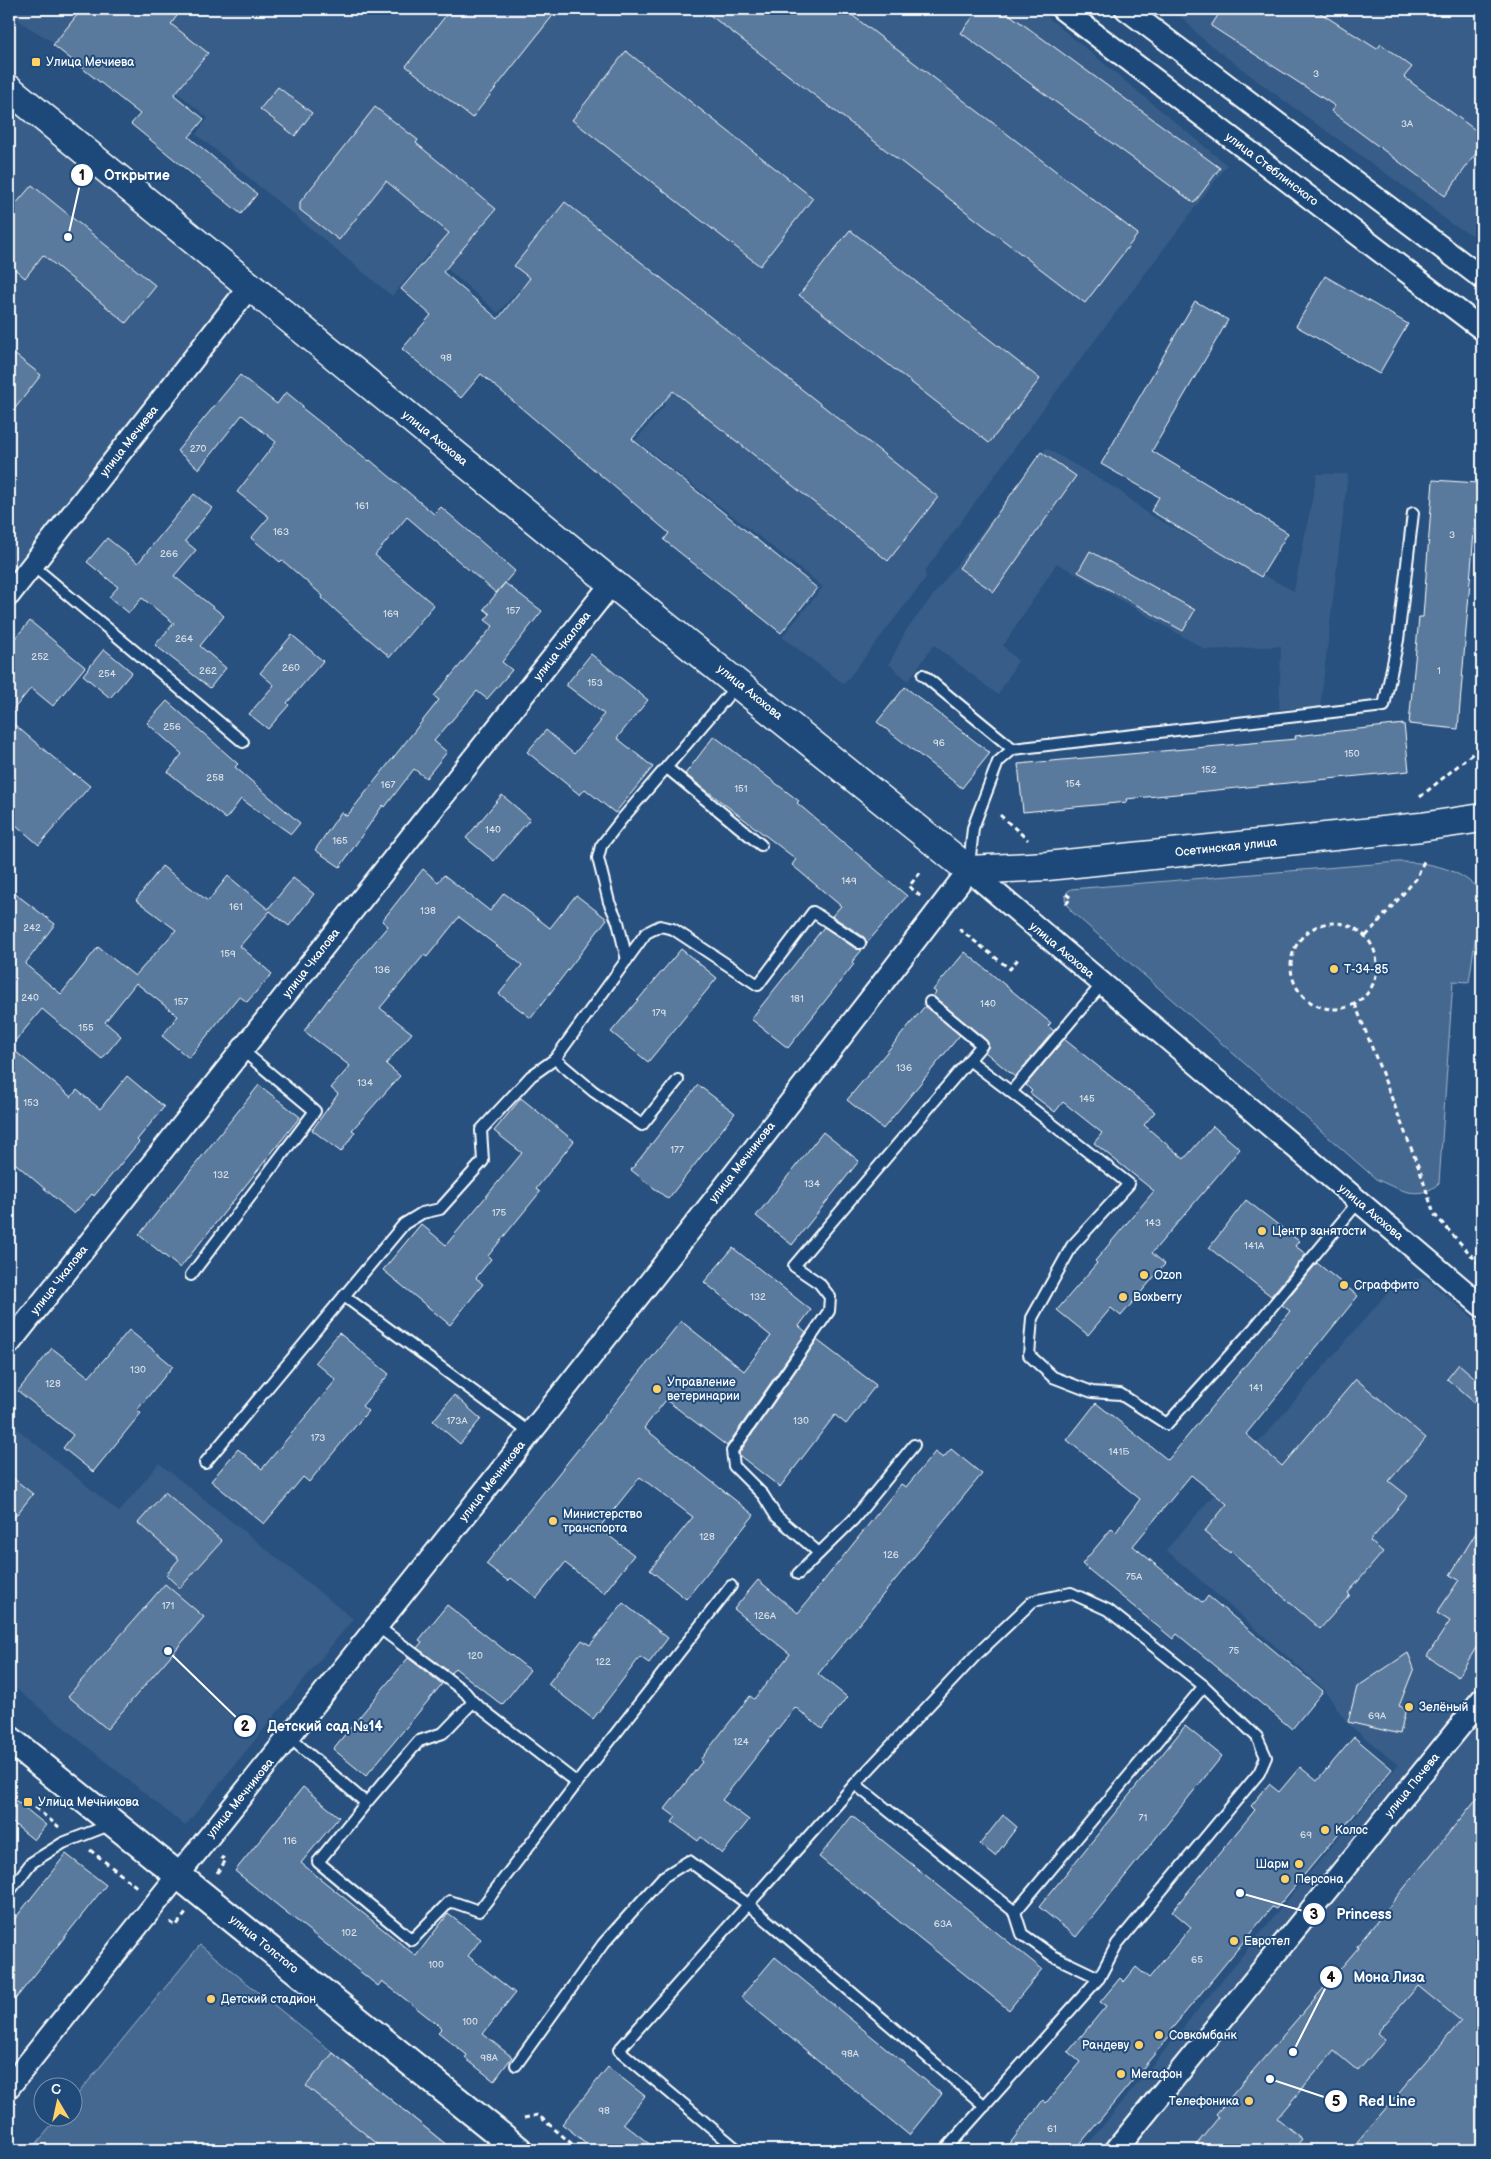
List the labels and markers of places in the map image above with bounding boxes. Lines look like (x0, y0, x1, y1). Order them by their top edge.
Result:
place label: Улица Мечиева (46, 55, 134, 70)
marker: Улица Мечиева (30, 56, 42, 68)
callout: Открытие (69, 161, 180, 190)
place label: Т-34-85 (1344, 962, 1388, 977)
marker: Т-34-85 (1328, 963, 1340, 975)
place label: Центр занятости (1272, 1224, 1366, 1239)
marker: Центр занятости (1256, 1225, 1268, 1237)
place label: Ozon (1154, 1268, 1182, 1283)
marker: Ozon (1138, 1269, 1150, 1281)
place label: Сграффито (1354, 1278, 1419, 1293)
marker: Сграффито (1338, 1279, 1350, 1291)
place label: Boxberry (1133, 1290, 1182, 1305)
marker: Boxberry (1117, 1291, 1129, 1303)
place label: Управление ветеринарии (667, 1375, 740, 1404)
marker: Управление ветеринарии (651, 1383, 663, 1395)
place label: Министерство транспорта (563, 1507, 642, 1536)
marker: Министерство транспорта (547, 1515, 559, 1527)
place label: Зелёный (1419, 1700, 1469, 1715)
marker: Зелёный (1403, 1701, 1415, 1713)
callout: Детский сад №14 (233, 1712, 393, 1741)
place label: Улица Мечникова (38, 1795, 139, 1810)
marker: Улица Мечникова (22, 1796, 34, 1808)
place label: Колос (1335, 1823, 1368, 1838)
marker: Колос (1319, 1824, 1331, 1836)
place label: Шарм (1256, 1857, 1289, 1872)
marker: Шарм (1293, 1858, 1305, 1870)
place label: Персона (1295, 1872, 1343, 1887)
marker: Персона (1279, 1873, 1291, 1885)
callout: Princess (1301, 1899, 1401, 1928)
place label: Евротел (1244, 1934, 1290, 1949)
marker: Евротел (1228, 1935, 1240, 1947)
callout: Мона Лиза (1319, 1963, 1435, 1992)
place label: Детский стадион (221, 1992, 316, 2007)
marker: Детский стадион (205, 1993, 217, 2005)
place label: Совкомбанк (1169, 2028, 1237, 2043)
marker: Совкомбанк (1153, 2029, 1165, 2041)
place label: Рандеву (1082, 2038, 1129, 2053)
marker: Рандеву (1133, 2039, 1145, 2051)
place label: Мегафон (1131, 2067, 1182, 2082)
marker: Мегафон (1115, 2068, 1127, 2080)
callout: Red Line (1324, 2086, 1426, 2115)
place label: Телефоника (1169, 2094, 1239, 2109)
marker: Телефоника (1243, 2095, 1255, 2107)

